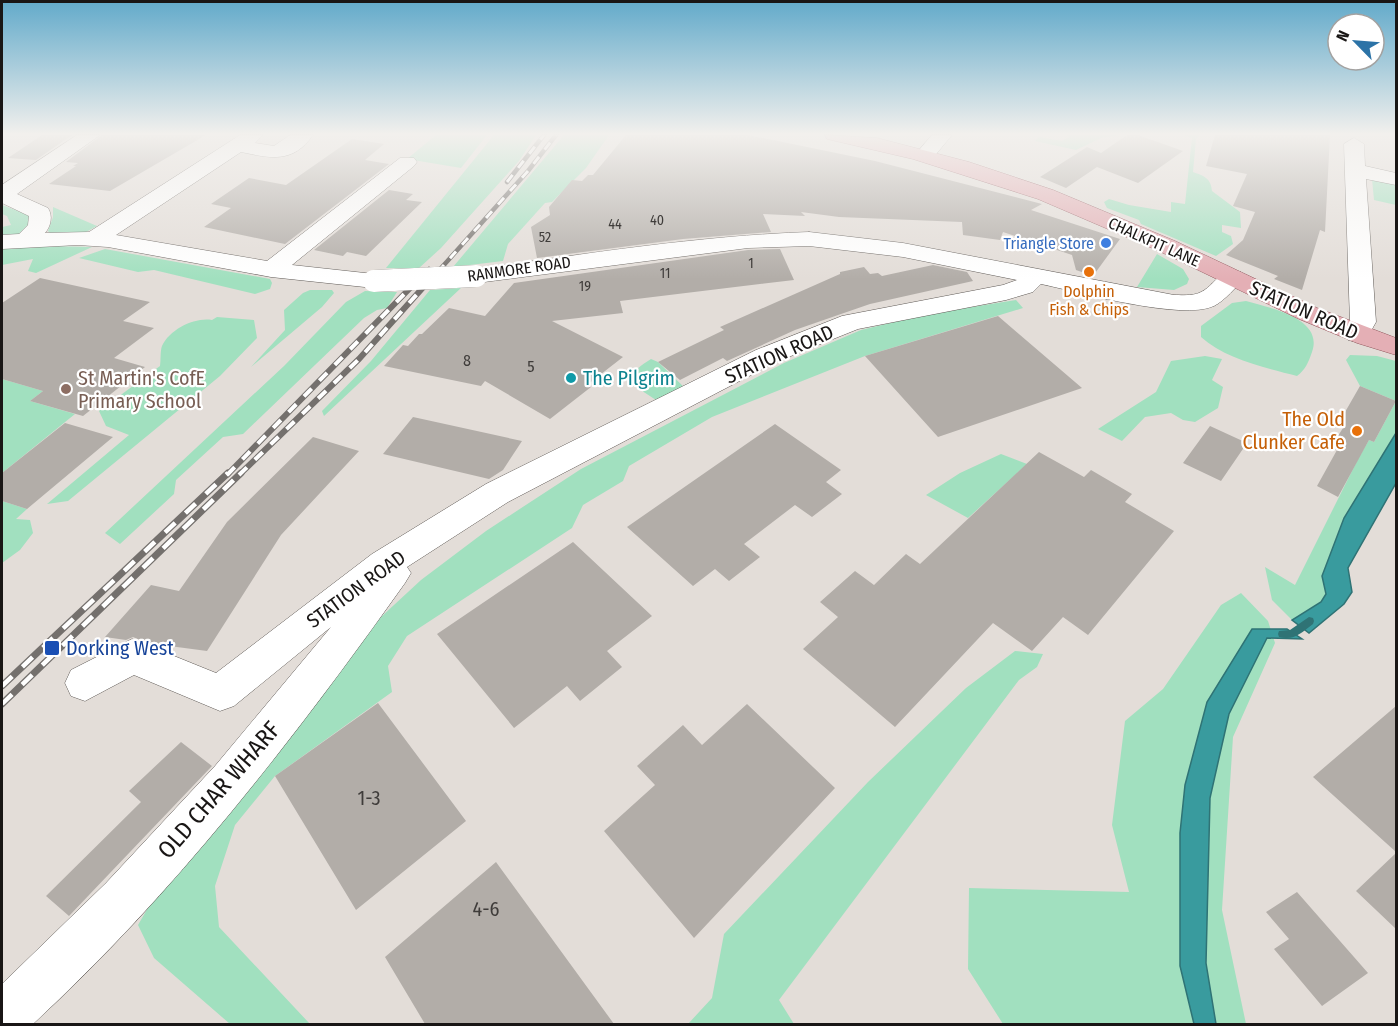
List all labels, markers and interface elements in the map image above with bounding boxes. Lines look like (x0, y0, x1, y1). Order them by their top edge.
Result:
north arrow (1326, 12, 1386, 72)
text: N (1332, 28, 1353, 44)
house number: 40 (650, 212, 664, 229)
street label: CHALKPIT LANE (1105, 213, 1203, 271)
house number: 44 (608, 216, 622, 233)
house number: 52 (539, 229, 551, 246)
place label: Triangle Store (1003, 234, 1094, 253)
marker: Triangle Store (1099, 236, 1113, 250)
street label: RANMORE ROAD (466, 252, 572, 286)
house number: 1 (748, 255, 754, 272)
house number: 11 (660, 265, 670, 282)
marker: Dolphin Fish & Chips (1082, 265, 1096, 279)
street label: STATION ROAD (1246, 275, 1362, 345)
house number: 19 (579, 278, 591, 295)
place label: Dolphin Fish & Chips (1049, 282, 1129, 319)
street label: STATION ROAD (721, 319, 837, 389)
house number: 8 (463, 351, 471, 370)
house number: 5 (527, 357, 535, 376)
place label: St Martin's CofE Primary School (78, 366, 205, 413)
place label: The Pilgrim (583, 366, 675, 390)
marker: The Pilgrim (564, 371, 578, 385)
marker: St Martin's CofE Primary School (59, 382, 73, 396)
place label: The Old Clunker Cafe (1243, 407, 1345, 454)
marker: The Old Clunker Cafe (1350, 424, 1364, 438)
street label: STATION ROAD (302, 545, 410, 633)
place label: Dorking West (66, 636, 174, 660)
marker: Dorking West (43, 639, 61, 657)
street label: OLD CHAR WHARF (152, 716, 286, 864)
house number: 1-3 (358, 786, 381, 810)
house number: 4-6 (473, 897, 500, 921)

